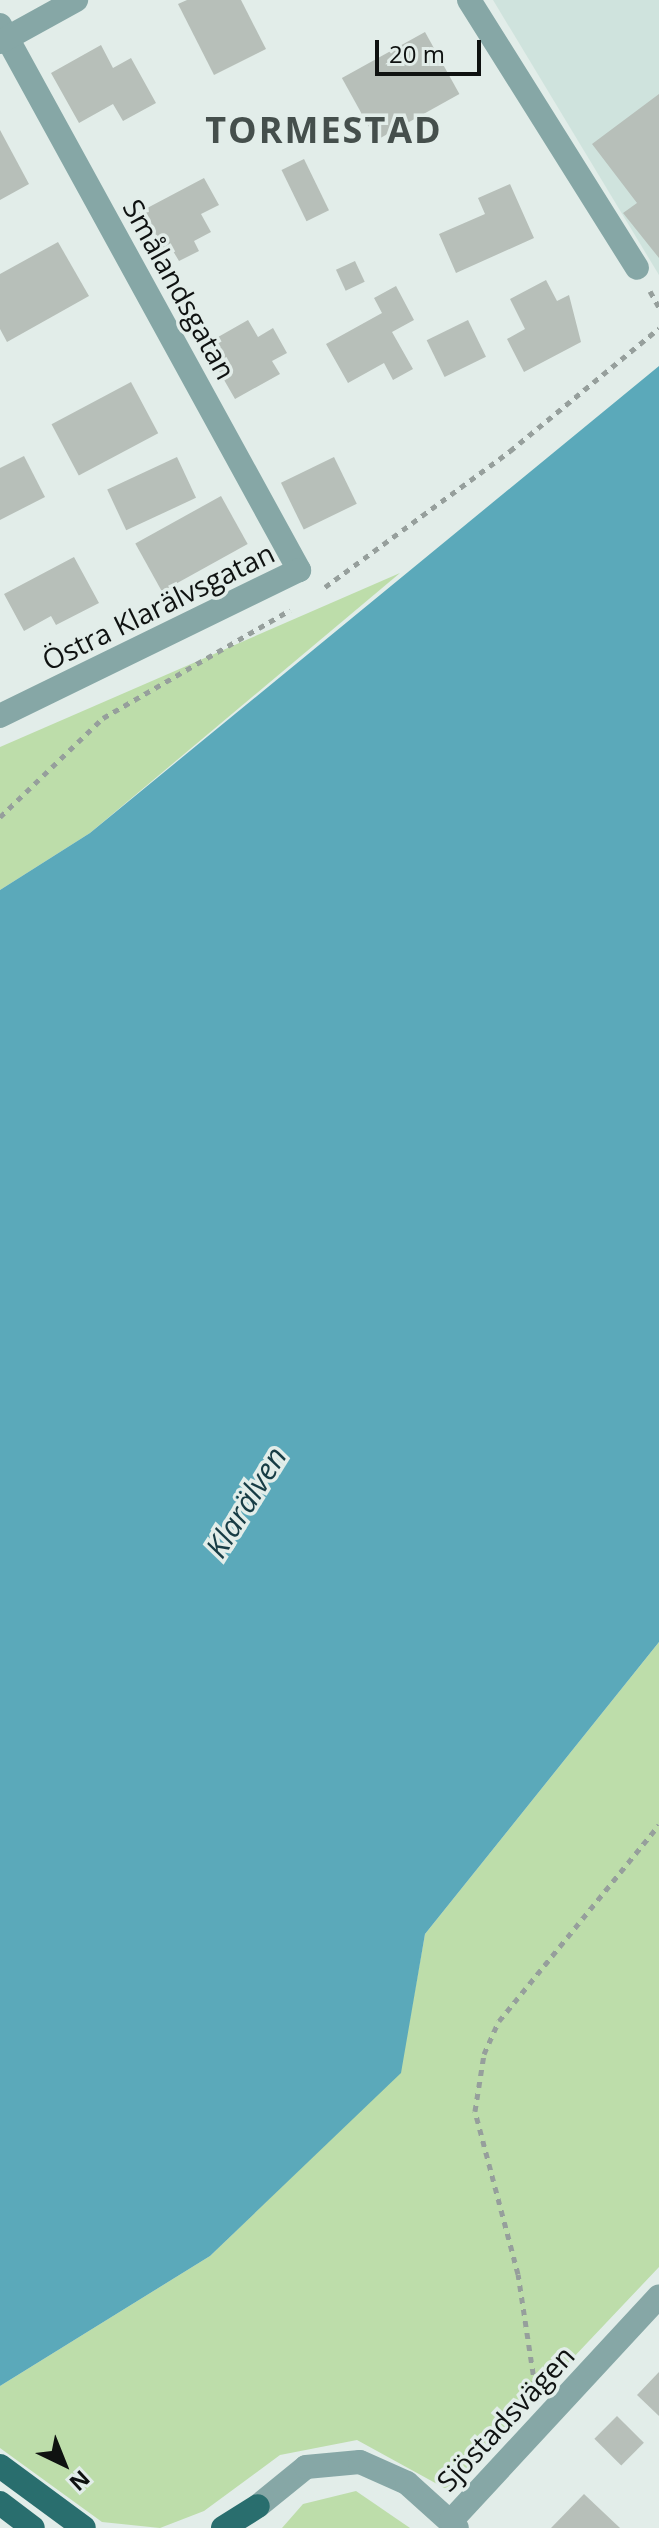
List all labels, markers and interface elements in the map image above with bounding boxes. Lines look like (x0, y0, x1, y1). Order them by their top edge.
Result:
scale bar (379, 24, 485, 74)
text: 20 m (389, 37, 445, 70)
district label: TORMESTAD (205, 108, 443, 152)
street label: Smålandsgatan (117, 193, 243, 385)
street label: Östra Klarälvsgatan (36, 535, 280, 677)
water label: Klarälven (198, 1440, 294, 1564)
street label: Sjöstadsvägen (429, 2338, 581, 2498)
north arrow (24, 2424, 104, 2504)
text: N (64, 2464, 97, 2499)

